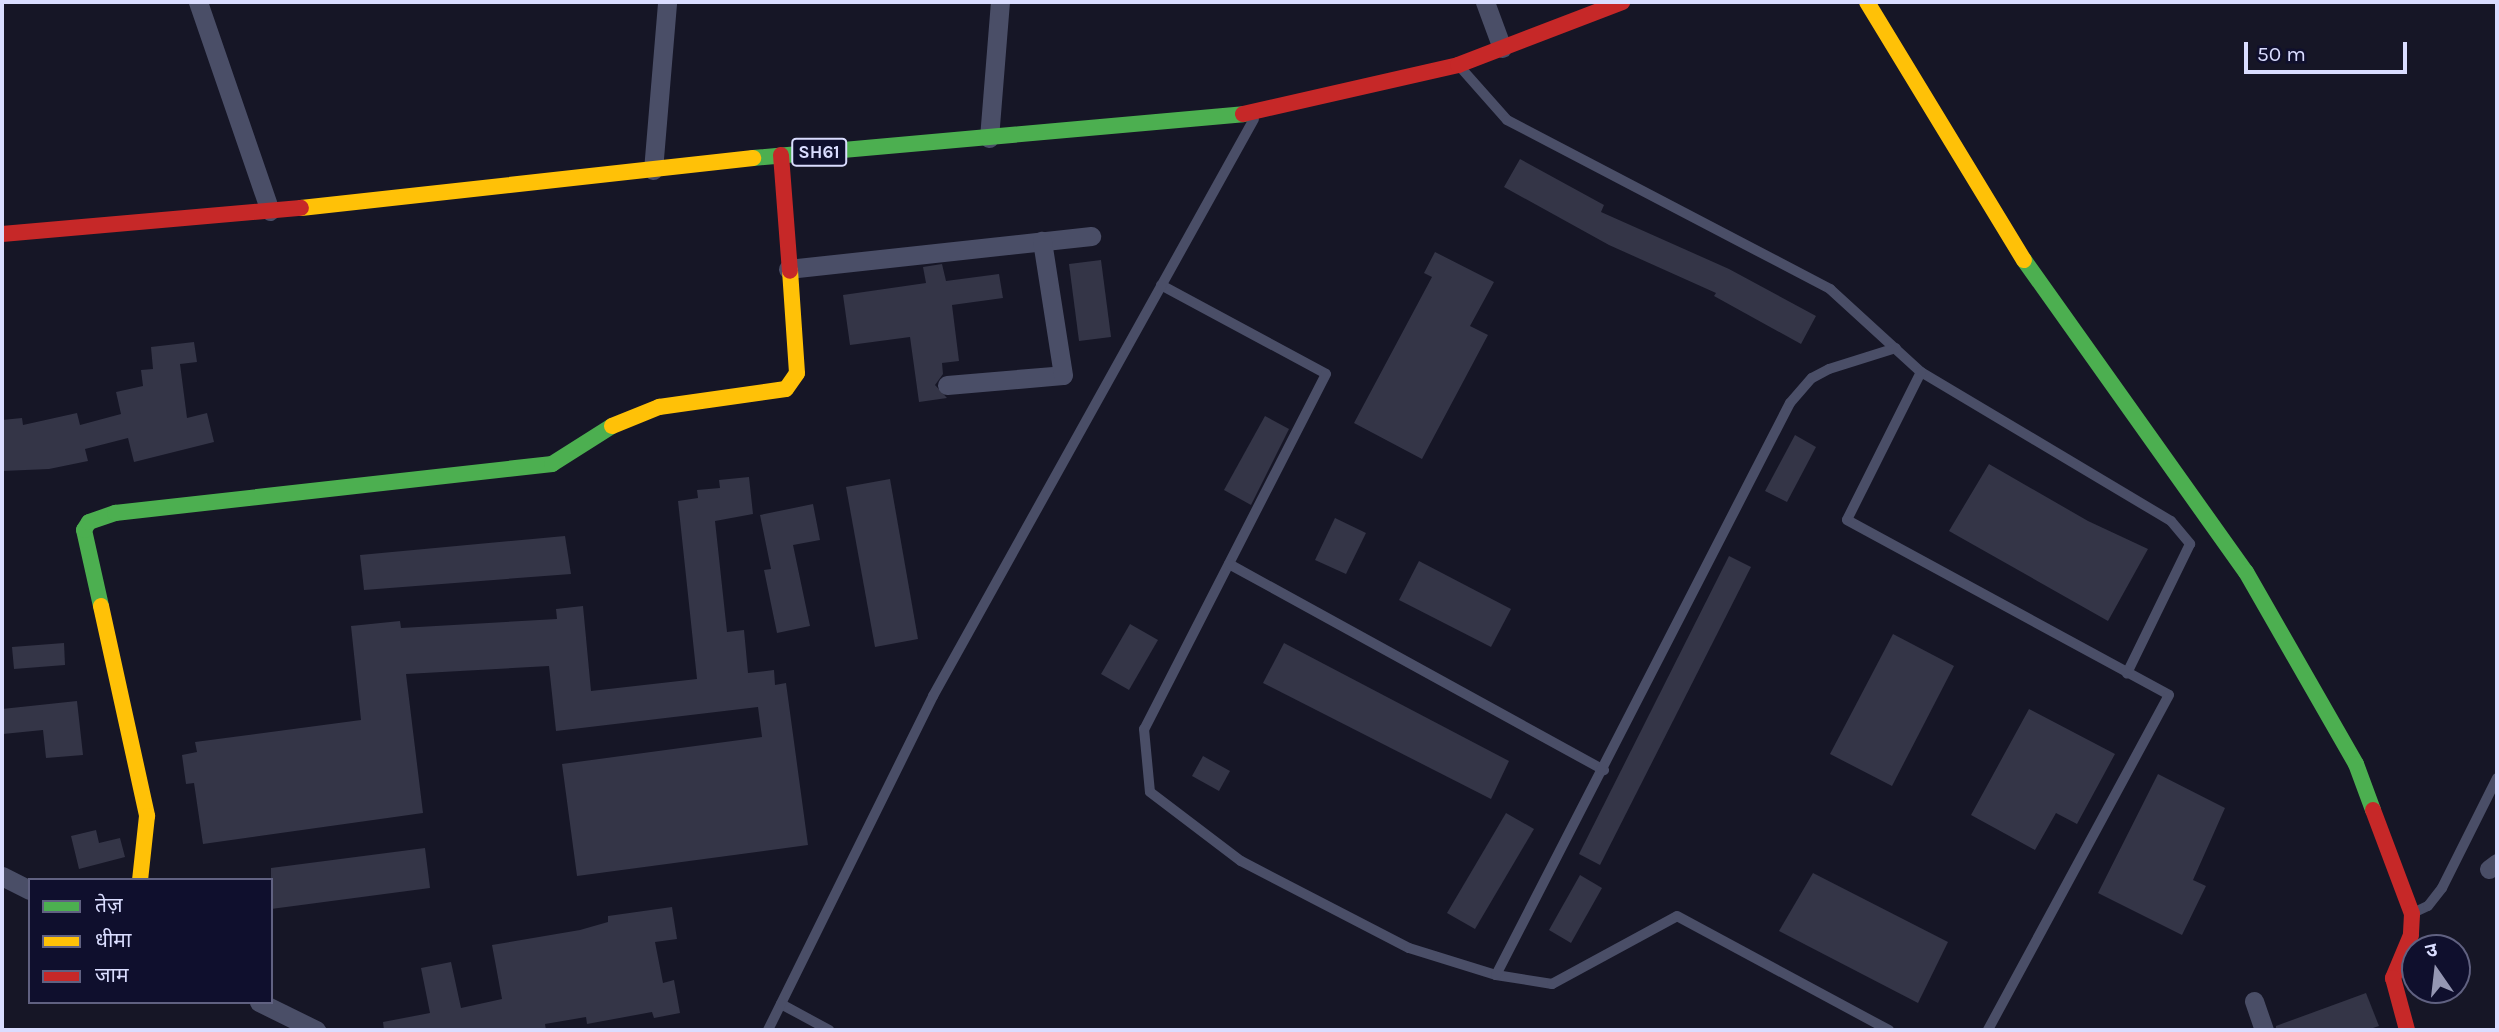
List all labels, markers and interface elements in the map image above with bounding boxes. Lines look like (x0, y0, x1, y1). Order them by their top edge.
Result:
scale bar (2247, 28, 2410, 72)
text: 50 m (2257, 42, 2306, 66)
road number: SH61 (791, 138, 847, 167)
legend (28, 878, 273, 1004)
text: तेज़ (95, 893, 123, 917)
text: धीमा (95, 928, 131, 952)
north arrow (2401, 934, 2471, 1004)
text: उ (2423, 939, 2439, 963)
text: जाम (95, 963, 129, 987)

